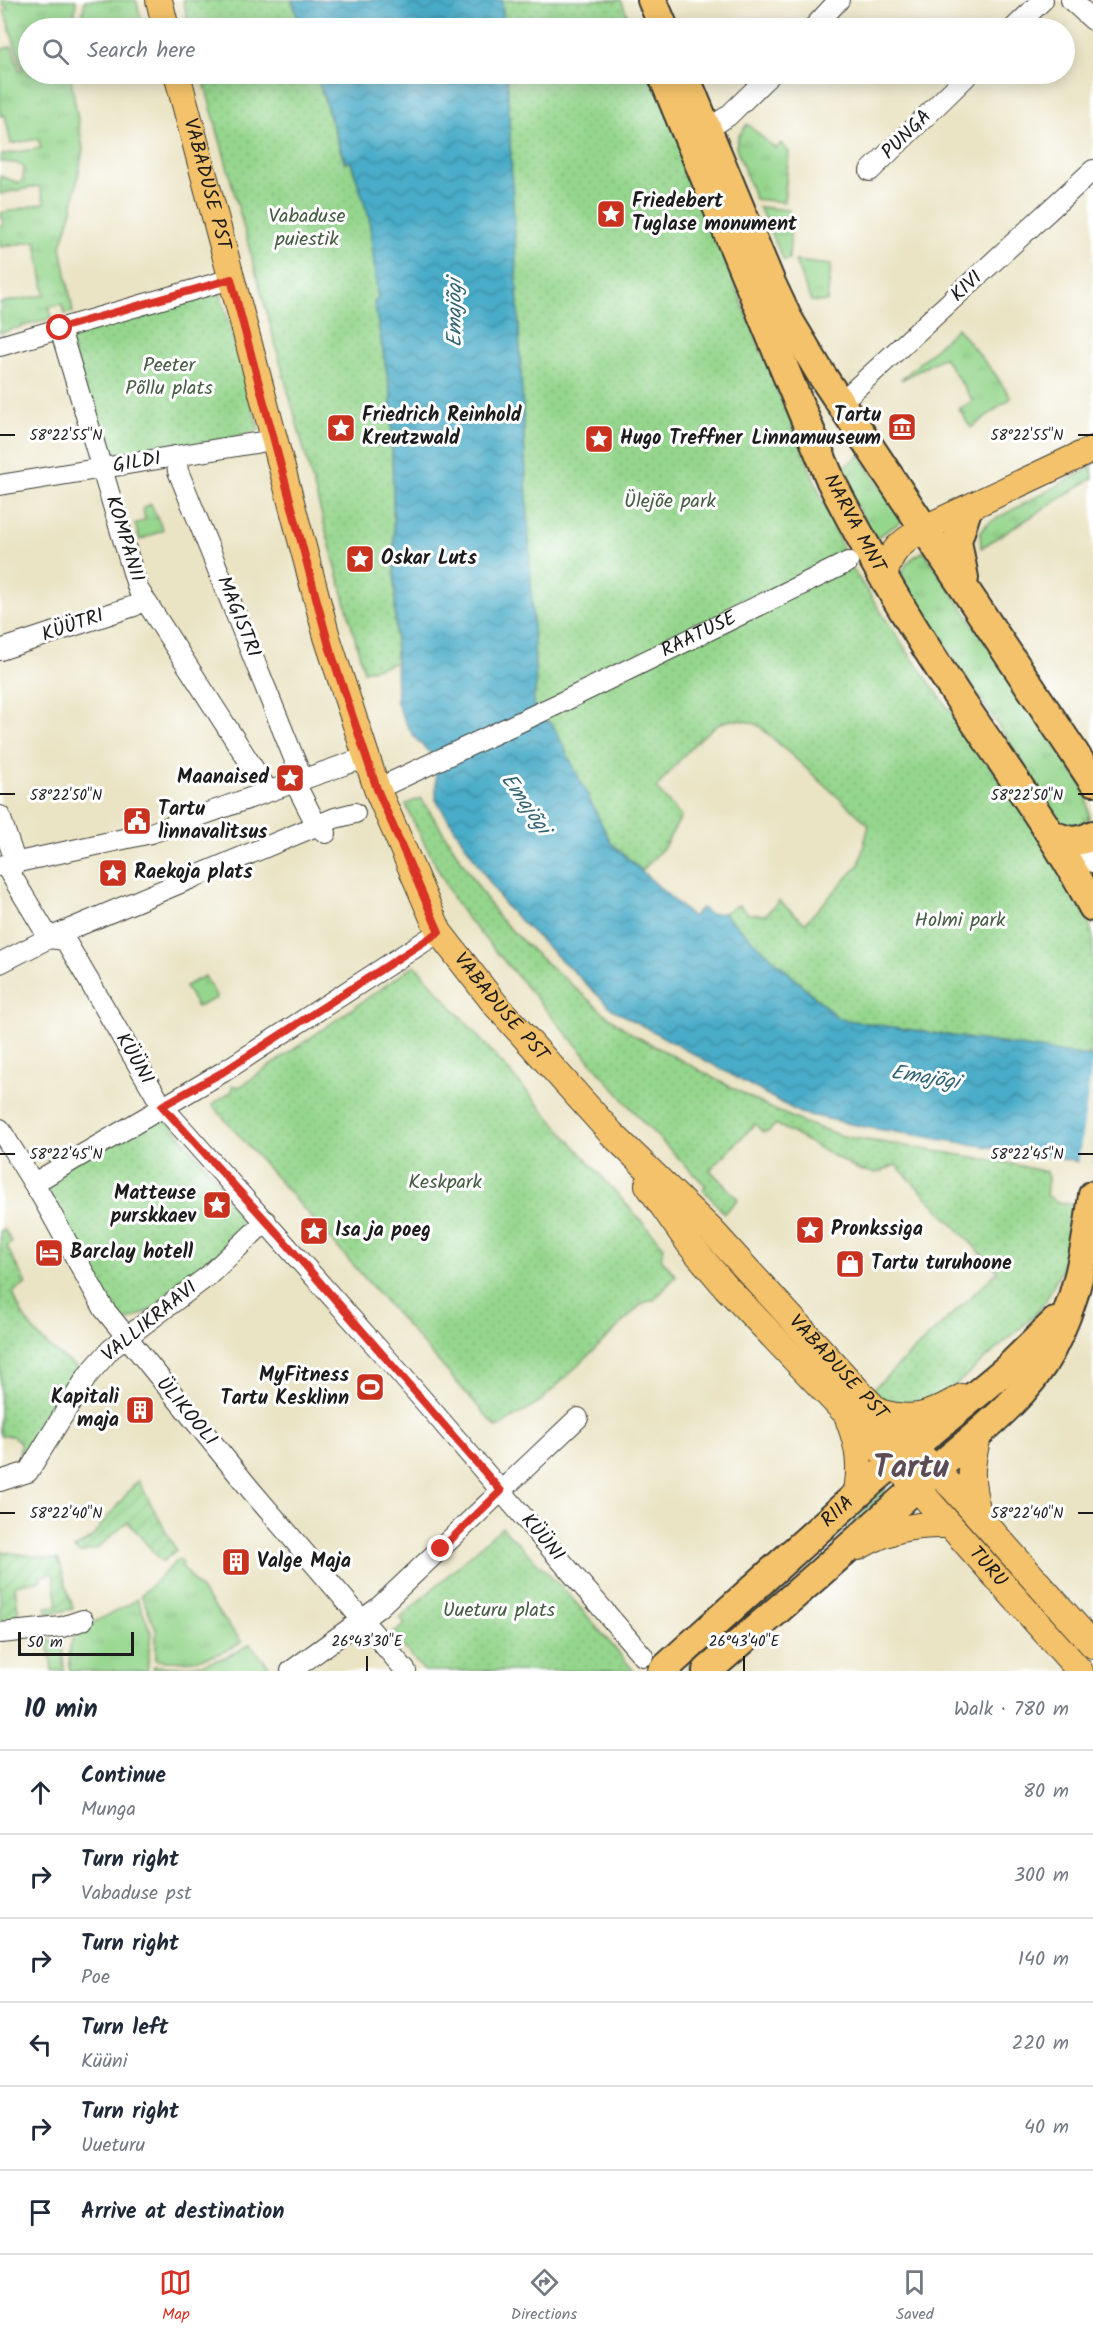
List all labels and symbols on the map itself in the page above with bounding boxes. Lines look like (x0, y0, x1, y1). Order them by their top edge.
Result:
street label: PUNGA (874, 102, 940, 168)
street label: VABADUSE PST (173, 115, 240, 256)
place label: Friedebert Tuglase monument (632, 186, 798, 241)
place icon: Friedebert Tuglase monument (595, 198, 627, 230)
park label: Vabaduse puiestik (268, 201, 346, 256)
street label: KIVI (943, 263, 991, 311)
water label: Emajõgi (439, 275, 472, 347)
route start (46, 314, 72, 340)
park label: Peeter Põllu plats (125, 350, 213, 405)
place label: Friedrich Reinhold Kreutzwald (362, 400, 523, 455)
place label: Tartu Linnamuuseum (752, 400, 881, 455)
museum icon: Tartu Linnamuuseum (886, 411, 918, 443)
place icon: Friedrich Reinhold Kreutzwald (325, 412, 357, 444)
place icon: Hugo Treffner (583, 423, 615, 455)
place label: Hugo Treffner (620, 423, 743, 455)
text: 58°22'55"N (29, 424, 103, 448)
text: 58°22'55"N (990, 424, 1064, 448)
street label: GILDI (111, 443, 163, 483)
street label: NARVA MNT (814, 469, 895, 581)
park label: Ülejõe park (624, 486, 717, 518)
street label: KOMPANII (96, 492, 152, 586)
place icon: Oskar Luts (344, 543, 376, 575)
place label: Oskar Luts (381, 543, 477, 575)
street label: MAGISTRI (207, 571, 269, 663)
street label: KÜÜTRI (37, 600, 109, 652)
street label: RAATUSE (656, 602, 744, 667)
place label: Maanaised (177, 762, 270, 794)
place icon: Maanaised (274, 762, 306, 794)
water label: Emajõgi (492, 766, 560, 845)
text: 58°22'50"N (30, 784, 102, 808)
text: 58°22'50"N (991, 784, 1063, 808)
place label: Tartu linnavalitsus (158, 794, 268, 849)
public building icon: Tartu linnavalitsus (121, 805, 153, 837)
place icon: Raekoja plats (97, 857, 129, 889)
place label: Raekoja plats (134, 857, 253, 889)
park label: Holmi park (915, 905, 1006, 937)
street label: VABADUSE PST (445, 946, 558, 1071)
street label: KÜÜNI (106, 1027, 162, 1091)
water label: Emajõgi (889, 1056, 965, 1100)
text: 58°22'45"N (29, 1143, 103, 1167)
text: 58°22'45"N (990, 1143, 1064, 1167)
park label: Keskpark (408, 1167, 482, 1199)
place label: Matteuse purskkaev (110, 1178, 197, 1233)
place icon: Matteuse purskkaev (201, 1189, 233, 1221)
place icon: Pronkssiga (794, 1214, 826, 1246)
place label: Pronkssiga (831, 1214, 923, 1246)
place icon: Isa ja poeg (298, 1215, 330, 1247)
place label: Isa ja poeg (335, 1215, 431, 1247)
hotel icon: Barclay hotell (33, 1237, 65, 1269)
place label: Barclay hotell (70, 1237, 194, 1269)
shop icon: Tartu turuhoone (834, 1248, 866, 1280)
place label: Tartu turuhoone (871, 1248, 1012, 1280)
street label: VALLIKRAAVI (95, 1273, 205, 1371)
street label: VABADUSE PST (780, 1308, 897, 1430)
place label: MyFitness Tartu Kesklinn (221, 1360, 350, 1415)
street label: ÜLIKOOLI (147, 1370, 225, 1454)
sports icon: MyFitness Tartu Kesklinn (354, 1371, 386, 1403)
place label: Kapitali maja (51, 1382, 120, 1437)
building icon: Kapitali maja (124, 1394, 156, 1426)
district label: Tartu (873, 1443, 949, 1494)
street label: RIIA (814, 1488, 862, 1536)
text: 58°22'40"N (30, 1502, 102, 1526)
text: 58°22'40"N (991, 1502, 1063, 1526)
street label: KÜÜNI (512, 1507, 572, 1569)
route end (427, 1535, 453, 1561)
street label: TURU (960, 1539, 1015, 1595)
building icon: Valge Maja (220, 1546, 252, 1578)
place label: Valge Maja (257, 1546, 351, 1578)
park label: Uueturu plats (443, 1595, 556, 1627)
scale bar (18, 1629, 134, 1656)
text: 26°43'30"E (332, 1630, 404, 1654)
text: 26°43'40"E (709, 1630, 781, 1654)

